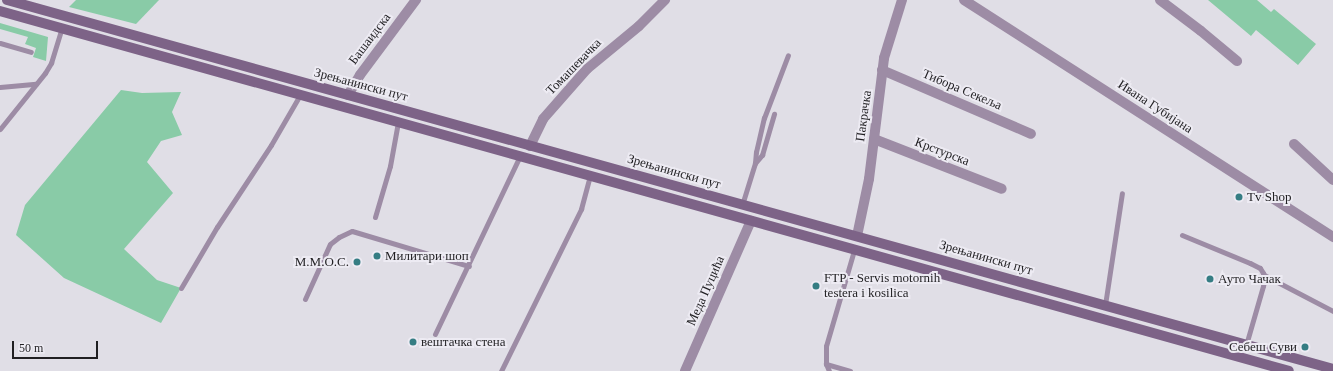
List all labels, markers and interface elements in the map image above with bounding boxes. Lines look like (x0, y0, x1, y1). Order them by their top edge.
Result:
street label: Башаидска (346, 10, 394, 68)
street label: Томашевачка (543, 35, 605, 99)
street label: Зрењанински пут (312, 65, 410, 105)
street label: Тибора Секеља (920, 66, 1004, 114)
street label: Ивана Губијана (1115, 77, 1195, 137)
street label: Пакрачка (853, 89, 875, 143)
street label: Крстурска (913, 134, 971, 170)
street label: Зрењанински пут (626, 151, 722, 193)
place label: Tv Shop (1247, 189, 1291, 205)
marker: Tv Shop (1234, 192, 1244, 202)
street label: Зрењанински пут (938, 237, 1034, 279)
place label: Милитари шоп (385, 248, 469, 264)
marker: Милитари шоп (372, 251, 382, 261)
place label: M.M.O.C. (295, 254, 349, 270)
street label: Меда Пуцића (684, 254, 728, 328)
marker: M.M.O.C. (352, 257, 362, 267)
place label: FTP - Servis motornih testera i kosilica (824, 271, 941, 302)
place label: Ауто Чачак (1218, 271, 1281, 287)
marker: Ауто Чачак (1205, 274, 1215, 284)
marker: FTP - Servis motornih testera i kosilica (811, 281, 821, 291)
scale bar (14, 333, 100, 359)
place label: вештачка стена (421, 334, 506, 350)
marker: вештачка стена (408, 337, 418, 347)
place label: Себеш Суви (1229, 339, 1297, 355)
text: 50 m (19, 341, 43, 355)
marker: Себеш Суви (1300, 342, 1310, 352)

